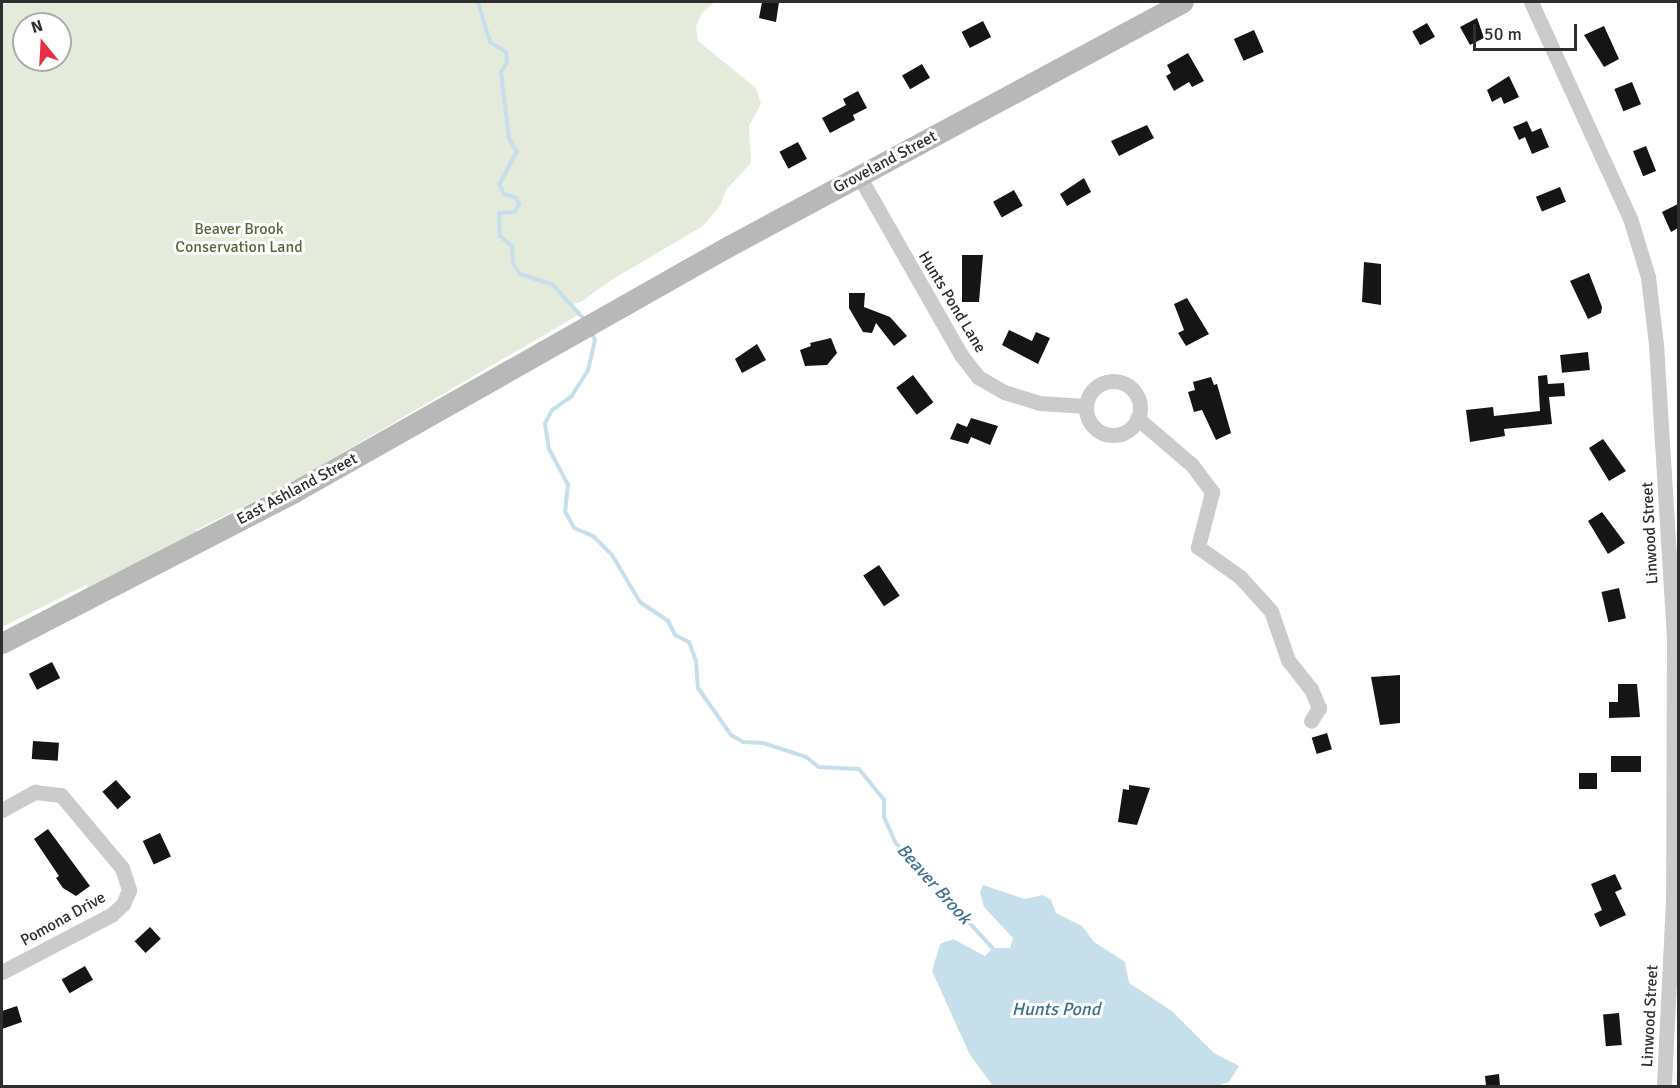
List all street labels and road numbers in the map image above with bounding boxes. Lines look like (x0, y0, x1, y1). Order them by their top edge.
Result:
street label: Groveland Street (830, 127, 940, 197)
street label: Hunts Pond Lane (914, 248, 990, 356)
street label: East Ashland Street (233, 449, 361, 529)
street label: Linwood Street (1638, 481, 1662, 585)
street label: Pomona Drive (17, 888, 109, 950)
street label: Linwood Street (1638, 964, 1662, 1068)

